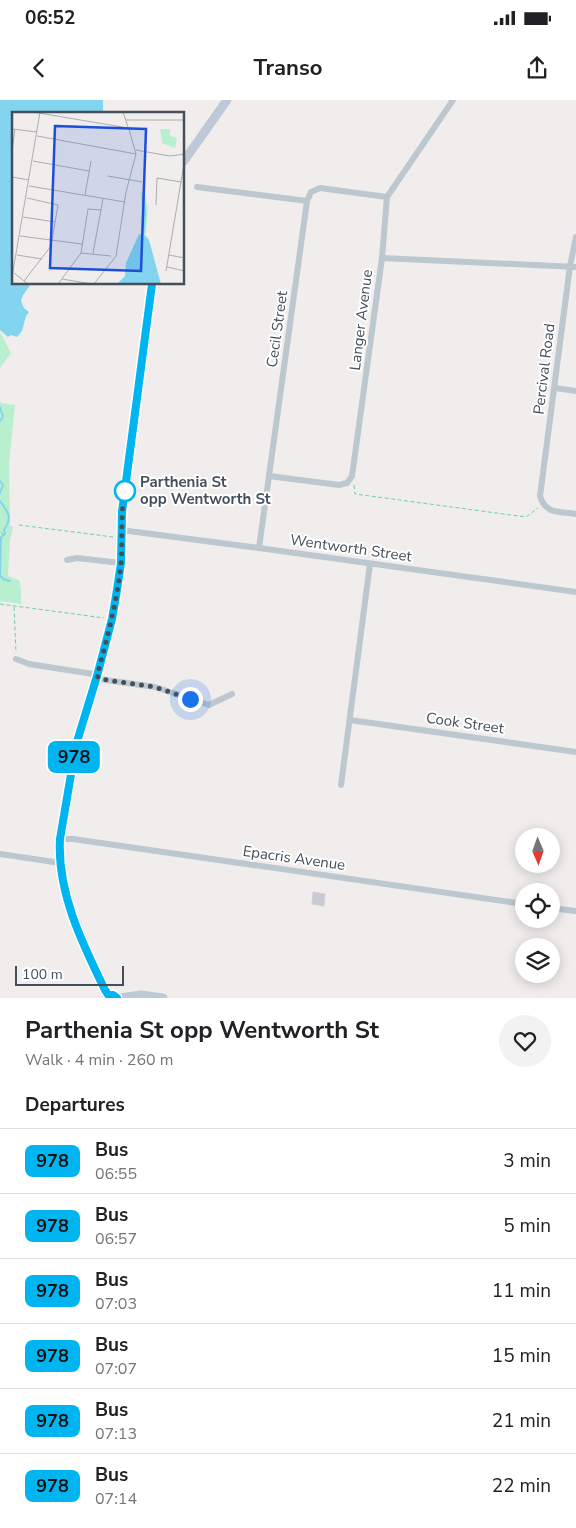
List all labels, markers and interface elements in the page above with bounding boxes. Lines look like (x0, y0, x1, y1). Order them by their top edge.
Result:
text: 06:52 (25, 5, 75, 31)
text: Transo (254, 53, 322, 83)
icon: back (25, 54, 53, 82)
icon: share (523, 54, 551, 82)
inset map (12, 112, 185, 285)
street label: Langer Avenue (345, 268, 377, 372)
street label: Cecil Street (262, 289, 292, 369)
street label: Percival Road (528, 322, 560, 416)
place label: Parthenia St opp Wentworth St (140, 472, 271, 509)
marker: Parthenia St opp Wentworth St (114, 480, 136, 502)
street label: Wentworth Street (289, 530, 414, 567)
your location (178, 687, 203, 712)
street label: Cook Street (425, 708, 506, 738)
line badge: 978 (45, 741, 103, 773)
text: 978 (58, 745, 90, 769)
north arrow (515, 828, 560, 872)
map controls (515, 828, 560, 983)
street label: Epacris Avenue (241, 841, 347, 875)
button: locate (515, 883, 560, 928)
button: layers (515, 938, 560, 983)
scale bar (15, 963, 124, 986)
text: 100 m (22, 965, 63, 984)
text: Parthenia St opp Wentworth St (25, 1014, 379, 1046)
button: heart (499, 1015, 551, 1067)
text: Walk · 4 min · 260 m (25, 1049, 173, 1071)
text: Departures (25, 1092, 125, 1118)
text: Bus (95, 1137, 128, 1163)
text: 3 min (503, 1148, 551, 1174)
text: 978 (36, 1149, 69, 1173)
text: 06:55 (95, 1163, 137, 1185)
text: Bus (95, 1202, 128, 1228)
text: 5 min (503, 1213, 551, 1239)
text: 978 (36, 1214, 69, 1238)
text: 06:57 (95, 1228, 137, 1250)
text: Bus (95, 1267, 128, 1293)
text: 11 min (492, 1278, 551, 1304)
text: 978 (36, 1279, 69, 1303)
text: 07:03 (95, 1293, 137, 1315)
text: Bus (95, 1332, 128, 1358)
text: 15 min (492, 1343, 551, 1369)
text: 978 (36, 1344, 69, 1368)
text: 07:07 (95, 1358, 137, 1380)
text: Bus (95, 1397, 128, 1423)
text: 21 min (492, 1408, 551, 1434)
text: 978 (36, 1409, 69, 1433)
text: 07:13 (95, 1423, 137, 1445)
text: Bus (95, 1462, 128, 1488)
text: 22 min (492, 1473, 551, 1499)
text: 978 (36, 1474, 69, 1498)
text: 07:14 (95, 1488, 137, 1510)

